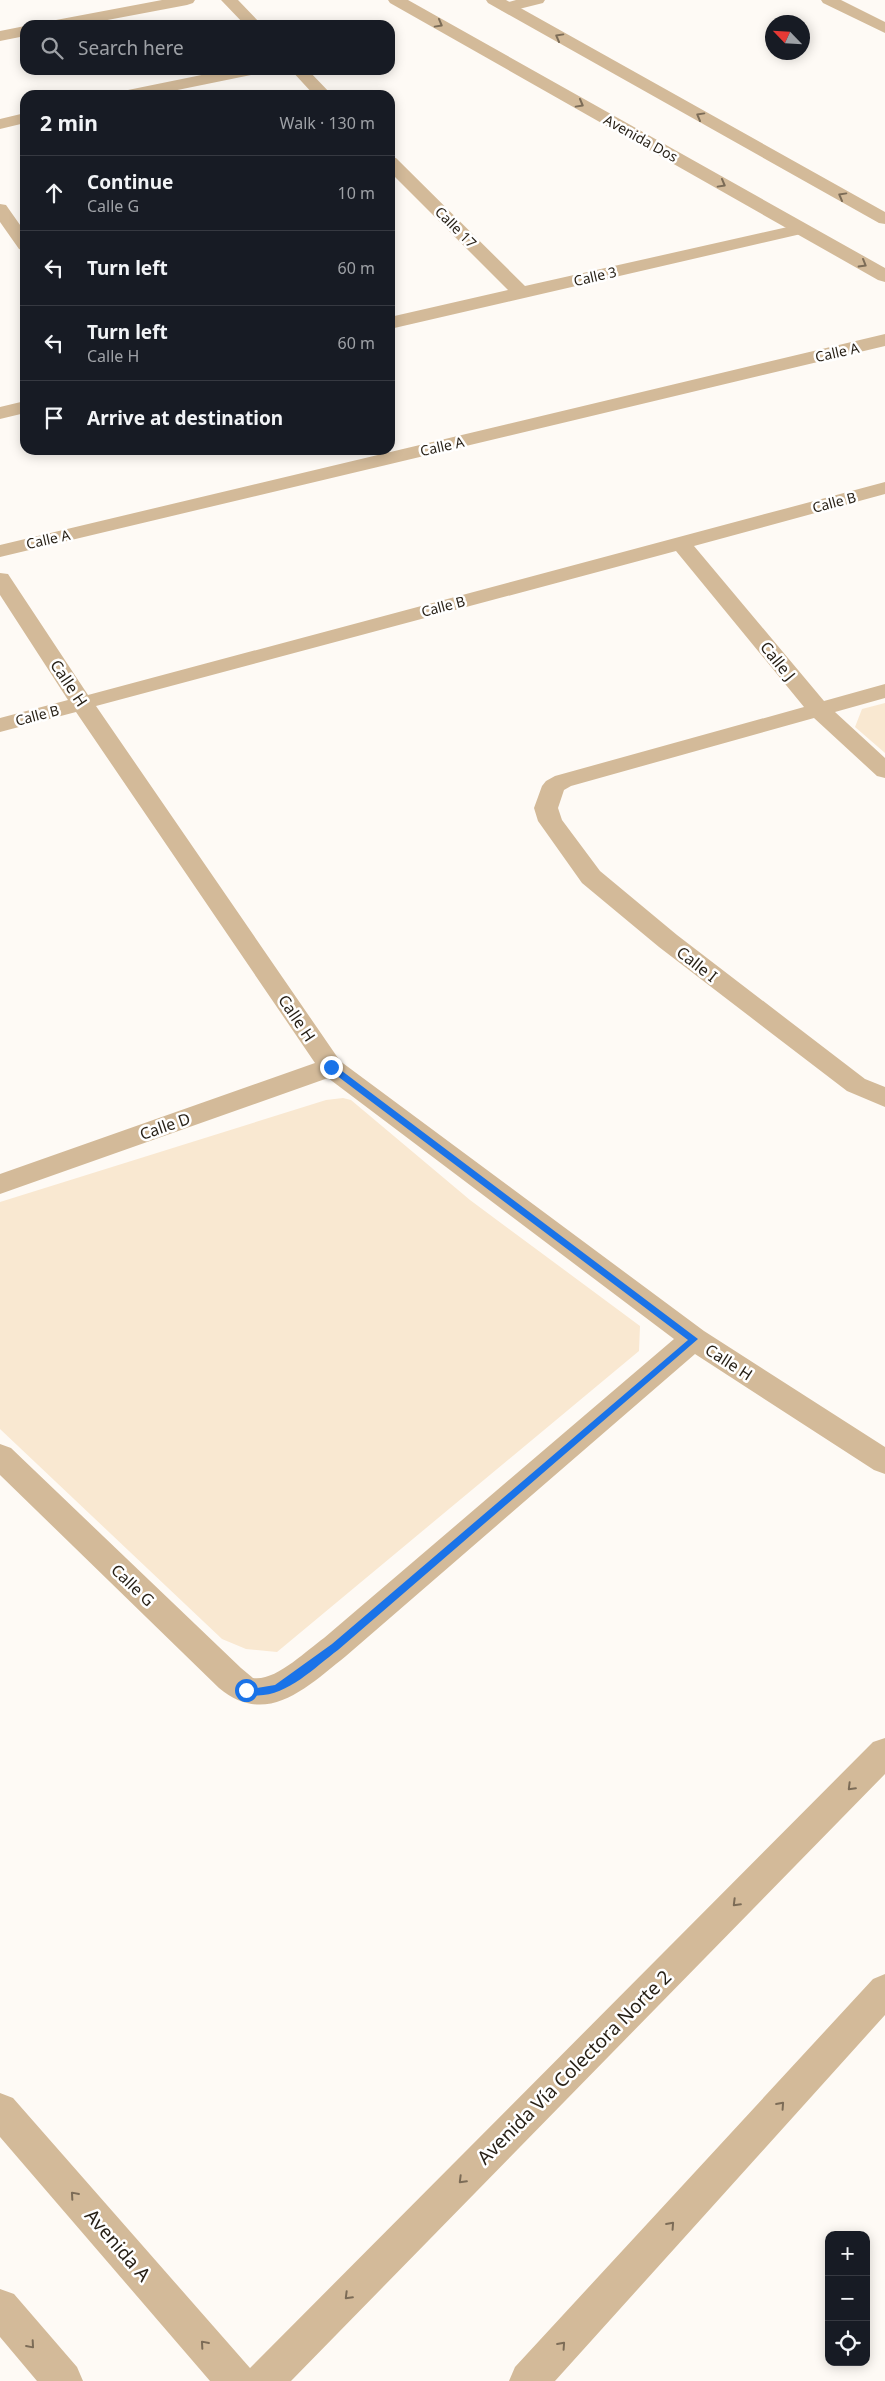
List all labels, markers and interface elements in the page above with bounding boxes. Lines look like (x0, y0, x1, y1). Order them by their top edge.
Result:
north arrow (765, 15, 810, 60)
one-way arrow (433, 18, 442, 28)
search box (20, 20, 395, 75)
one-way arrow (555, 33, 564, 43)
icon: search (38, 34, 66, 62)
text: Search here (78, 35, 184, 61)
one-way arrow (575, 98, 584, 108)
text: 2 min (40, 109, 98, 137)
street label: Avenida Dos (601, 110, 682, 166)
text: Walk · 130 m (280, 112, 375, 134)
one-way arrow (697, 113, 706, 123)
text: Continue (87, 169, 173, 195)
one-way arrow (716, 178, 725, 188)
icon: ahead (40, 179, 68, 207)
text: 10 m (338, 182, 375, 204)
one-way arrow (839, 192, 848, 202)
text: Calle G (87, 195, 139, 217)
street label: Calle 17 (431, 202, 481, 252)
icon: left (40, 254, 68, 282)
text: Turn left (87, 255, 168, 281)
text: 60 m (338, 257, 375, 279)
one-way arrow (858, 258, 867, 268)
street label: Calle 3 (572, 262, 618, 290)
text: Turn left (87, 319, 168, 345)
icon: left (40, 329, 68, 357)
text: 60 m (338, 332, 375, 354)
street label: Calle A (813, 338, 861, 366)
text: Calle H (87, 345, 139, 367)
icon: arrive (40, 404, 68, 432)
text: Arrive at destination (87, 405, 283, 431)
street label: Calle A (418, 432, 466, 460)
street label: Calle B (810, 487, 858, 517)
street label: Calle A (24, 525, 72, 553)
street label: Calle B (419, 591, 467, 621)
street label: Calle J (755, 637, 801, 685)
street label: Calle H (45, 655, 93, 711)
street label: Calle B (13, 700, 61, 730)
street label: Calle I (672, 941, 722, 987)
street label: Calle H (273, 990, 321, 1046)
route end (320, 1056, 343, 1079)
street label: Calle D (137, 1107, 193, 1145)
street label: Calle H (701, 1339, 757, 1385)
street label: Calle G (107, 1559, 159, 1611)
route start (235, 1679, 258, 1702)
one-way arrow (848, 1781, 857, 1790)
one-way arrow (733, 1897, 742, 1906)
street label: Avenida Vía Colectora Norte 2 (471, 1964, 677, 2170)
one-way arrow (775, 2101, 784, 2110)
one-way arrow (459, 2174, 468, 2183)
one-way arrow (72, 2192, 80, 2201)
street label: Avenida A (79, 2203, 157, 2288)
one-way arrow (665, 2221, 674, 2230)
map controls (825, 2231, 870, 2366)
button: + (825, 2231, 870, 2276)
button: − (825, 2276, 870, 2321)
one-way arrow (345, 2290, 354, 2299)
button: locate (825, 2321, 870, 2366)
one-way arrow (26, 2339, 35, 2348)
one-way arrow (200, 2341, 209, 2350)
one-way arrow (556, 2342, 565, 2351)

